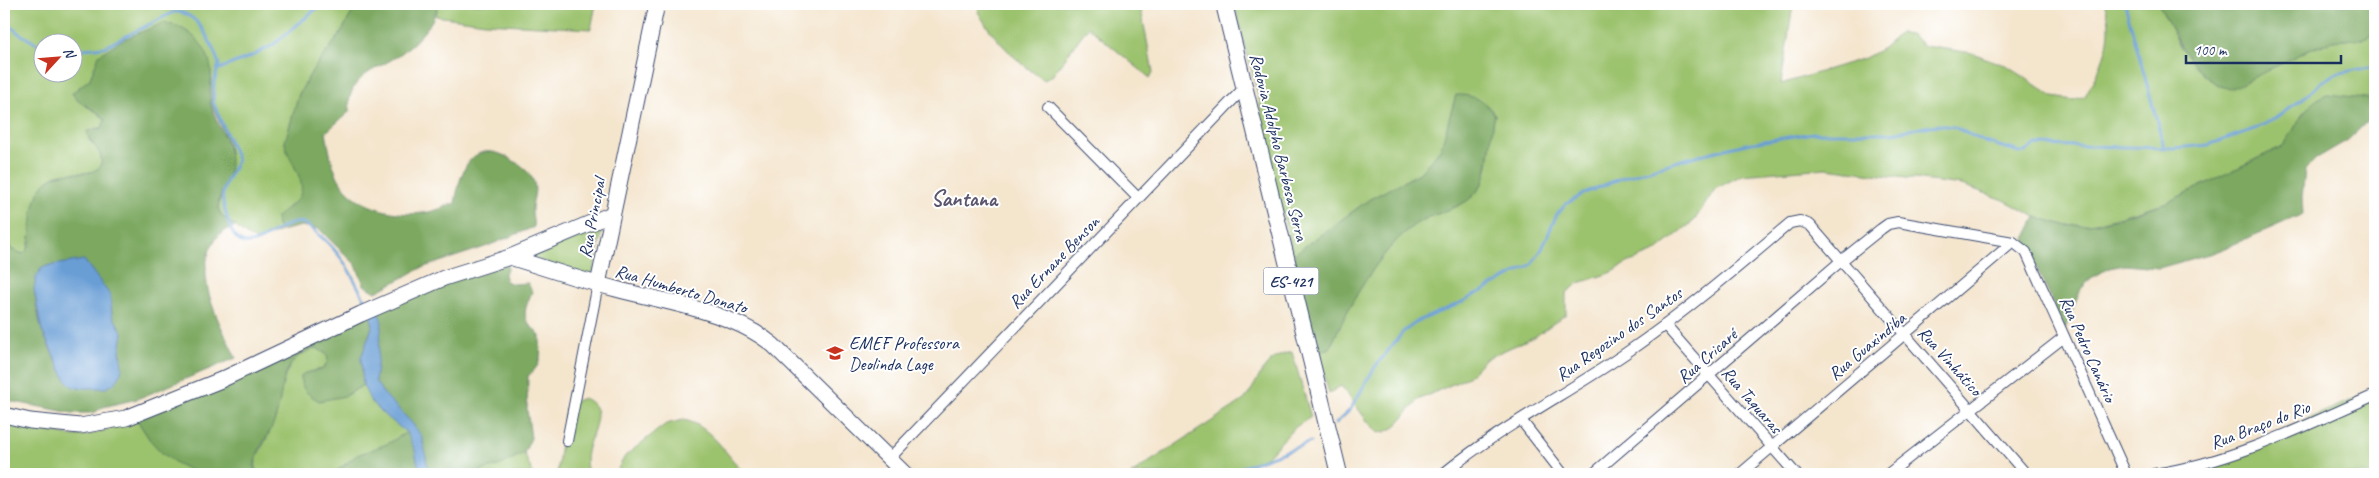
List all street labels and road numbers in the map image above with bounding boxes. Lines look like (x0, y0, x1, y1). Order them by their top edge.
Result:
street label: Rodovia Adolpho Barbosa Serra (1245, 51, 1313, 245)
street label: Rua Principal (574, 173, 611, 260)
street label: Rua Ernane Benson (1004, 210, 1105, 313)
street label: Rua Humberto Donato (613, 260, 751, 319)
road number: ES-421 (1264, 268, 1318, 294)
street label: Rua Regozino dos Santos (1552, 281, 1688, 386)
street label: Rua Pedro Canário (2055, 293, 2122, 407)
street label: Rua Guaxindiba (1824, 306, 1911, 385)
street label: Rua Cricaré (1672, 322, 1744, 388)
street label: Rua Vinhático (1913, 322, 1988, 401)
street label: Rua Taquaras (1717, 362, 1788, 439)
street label: Rua Braço do Rio (2207, 395, 2314, 454)

